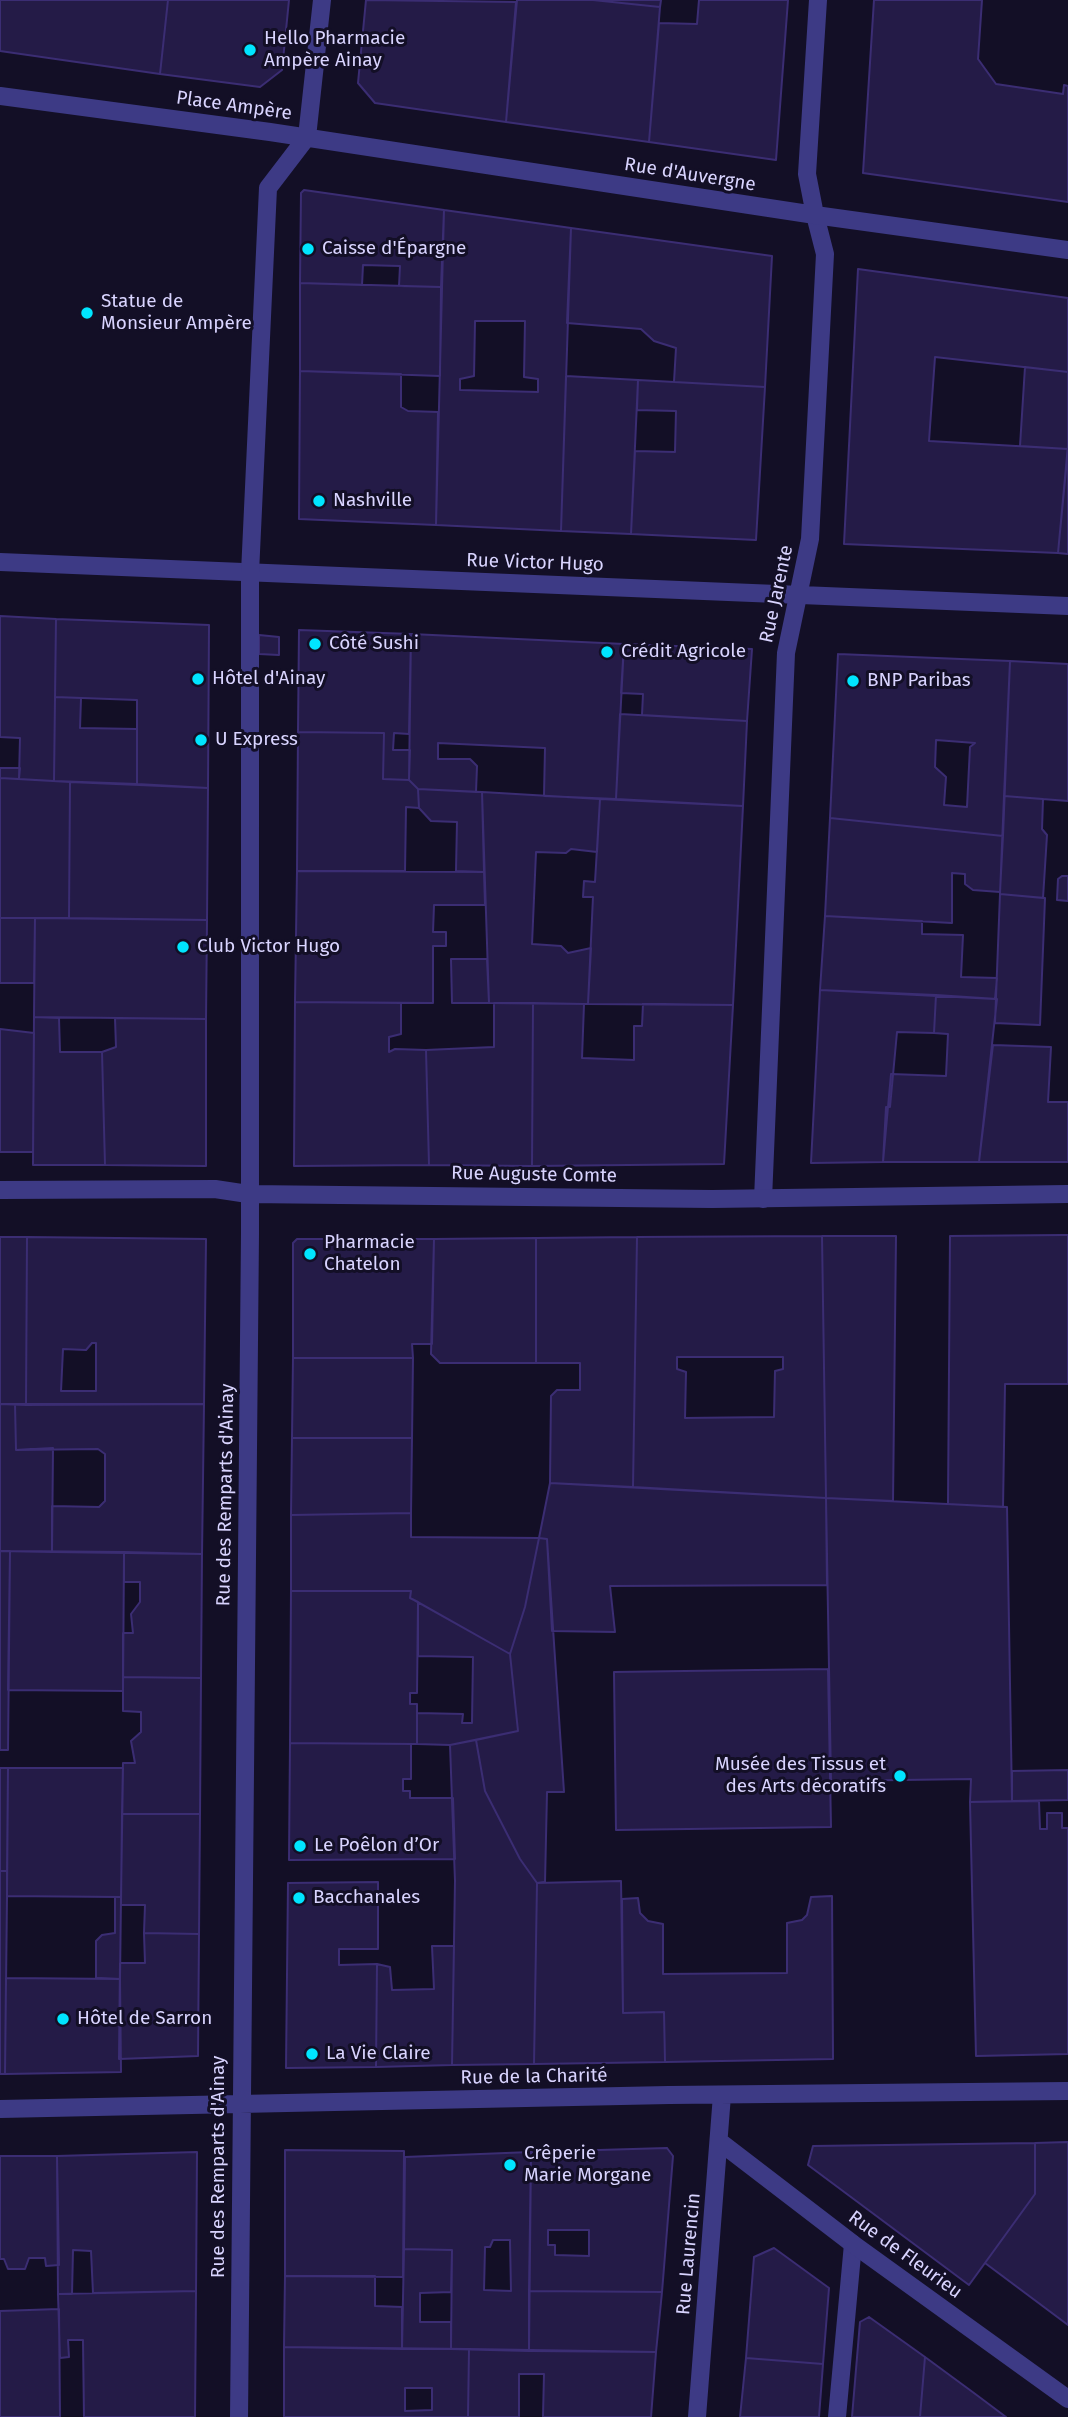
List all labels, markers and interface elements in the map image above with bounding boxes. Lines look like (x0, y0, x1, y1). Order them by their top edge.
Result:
place label: Hello Pharmacie Ampère Ainay (264, 28, 405, 72)
marker: Hello Pharmacie Ampère Ainay (242, 42, 258, 58)
street label: Place Ampère (175, 87, 293, 125)
street label: Rue d'Auvergne (623, 153, 757, 197)
place label: Caisse d'Épargne (322, 238, 466, 260)
marker: Caisse d'Épargne (300, 241, 316, 257)
place label: Statue de Monsieur Ampère (101, 291, 252, 335)
marker: Statue de Monsieur Ampère (79, 305, 95, 321)
place label: Nashville (333, 490, 412, 512)
marker: Nashville (311, 493, 327, 509)
street label: Rue Jarente (756, 543, 798, 645)
street label: Rue Victor Hugo (466, 549, 604, 577)
place label: Côté Sushi (329, 633, 419, 655)
marker: Côté Sushi (307, 636, 323, 652)
place label: Crédit Agricole (621, 641, 746, 663)
marker: Crédit Agricole (599, 644, 615, 660)
place label: Hôtel d'Ainay (212, 668, 325, 690)
place label: BNP Paribas (867, 670, 971, 692)
marker: Hôtel d'Ainay (190, 671, 206, 687)
marker: BNP Paribas (845, 673, 861, 689)
place label: U Express (215, 729, 298, 751)
marker: U Express (193, 732, 209, 748)
place label: Club Victor Hugo (197, 936, 340, 958)
marker: Club Victor Hugo (175, 939, 191, 955)
street label: Rue Auguste Comte (451, 1162, 617, 1188)
place label: Pharmacie Chatelon (324, 1232, 415, 1276)
marker: Pharmacie Chatelon (302, 1246, 318, 1262)
street label: Rue des Remparts d'Ainay (213, 1383, 239, 1607)
place label: Musée des Tissus et des Arts décoratifs (715, 1754, 886, 1798)
marker: Musée des Tissus et des Arts décoratifs (892, 1768, 908, 1784)
place label: Le Poêlon d’Or (314, 1835, 439, 1857)
marker: Le Poêlon d’Or (292, 1838, 308, 1854)
place label: Bacchanales (313, 1887, 420, 1909)
marker: Bacchanales (291, 1890, 307, 1906)
place label: Hôtel de Sarron (77, 2008, 212, 2030)
marker: Hôtel de Sarron (55, 2011, 71, 2027)
place label: La Vie Claire (326, 2043, 431, 2065)
marker: La Vie Claire (304, 2046, 320, 2062)
street label: Rue des Remparts d'Ainay (208, 2056, 230, 2278)
street label: Rue de la Charité (460, 2064, 608, 2090)
place label: Crêperie Marie Morgane (524, 2143, 651, 2187)
marker: Crêperie Marie Morgane (502, 2157, 518, 2173)
street label: Rue Laurencin (672, 2192, 706, 2316)
street label: Rue de Fleurieu (844, 2206, 966, 2304)

